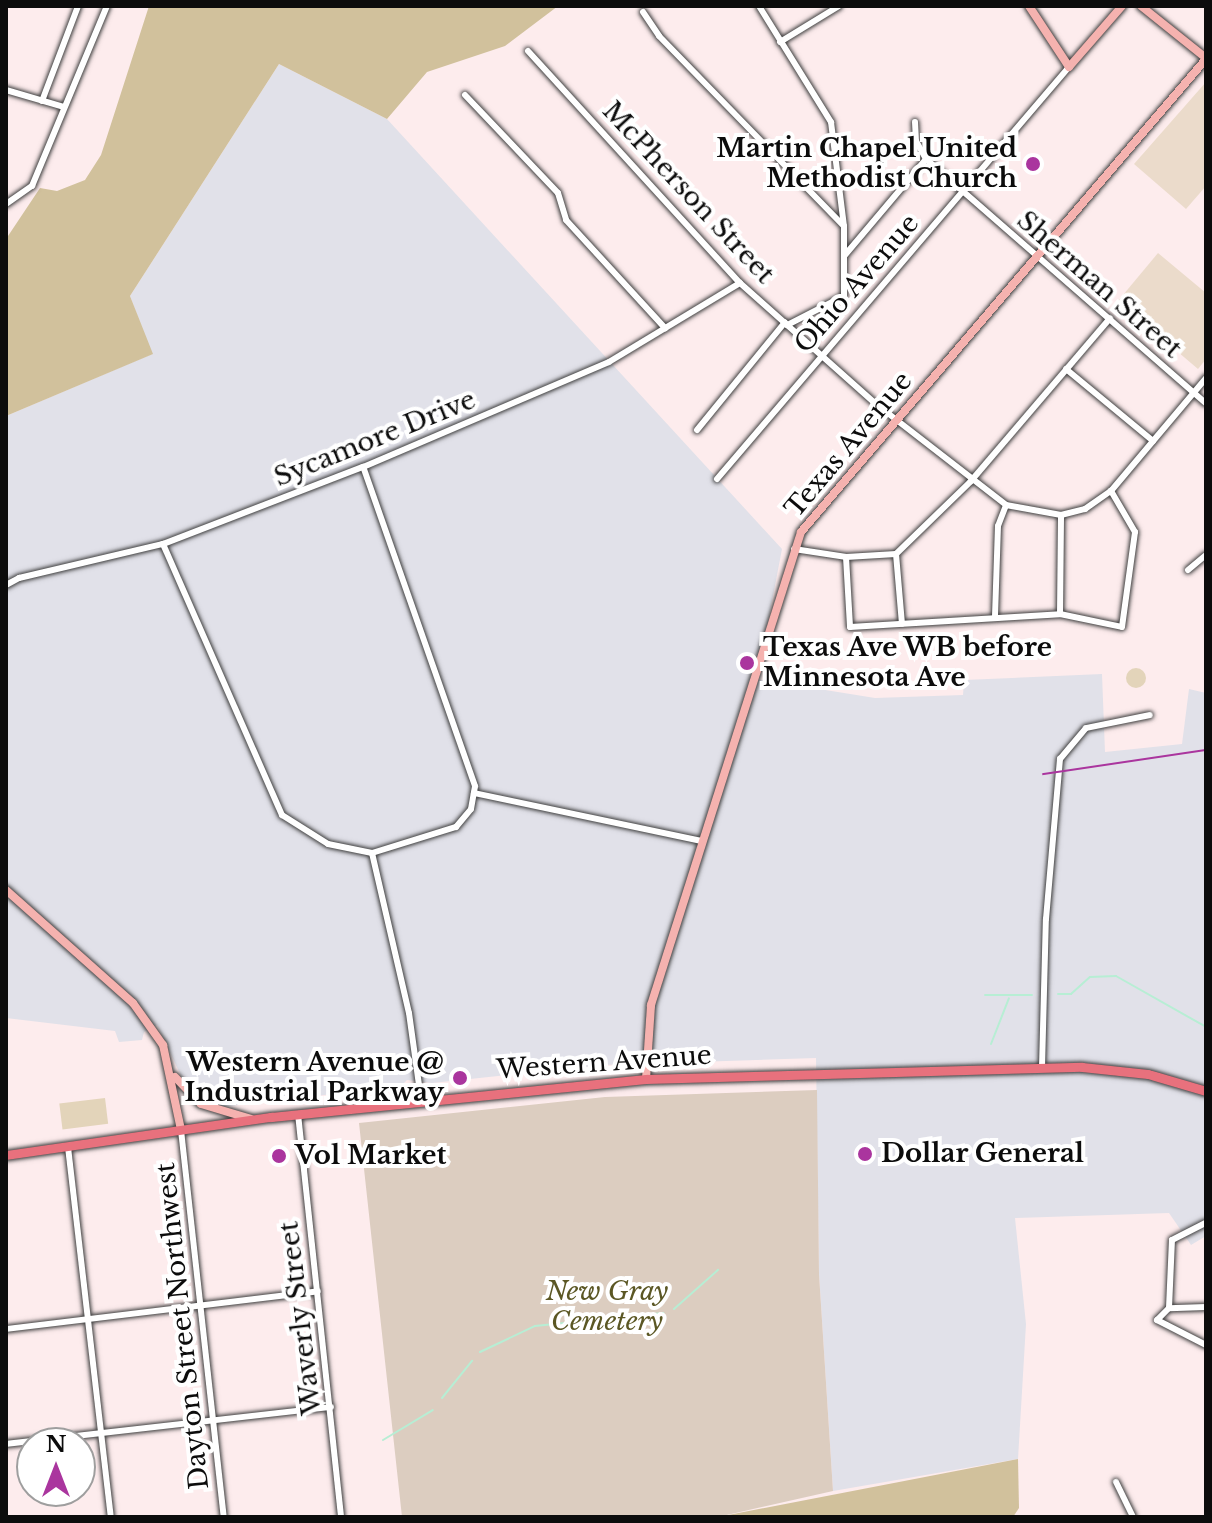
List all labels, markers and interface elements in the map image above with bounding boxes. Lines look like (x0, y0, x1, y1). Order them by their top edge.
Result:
street label: McPherson Street (596, 96, 780, 290)
place label: Martin Chapel United Methodist Church (716, 133, 1017, 194)
marker: Martin Chapel United Methodist Church (1024, 155, 1042, 173)
street label: Sherman Street (1010, 205, 1188, 365)
street label: Ohio Avenue (788, 208, 926, 360)
street label: Texas Avenue (779, 366, 919, 524)
street label: Sycamore Drive (270, 384, 480, 494)
place label: Texas Ave WB before Minnesota Ave (763, 632, 1054, 694)
marker: Texas Ave WB before Minnesota Ave (738, 654, 756, 672)
street label: Western Avenue (495, 1040, 713, 1086)
place label: Western Avenue @ Industrial Parkway (185, 1047, 444, 1108)
marker: Western Avenue @ Industrial Parkway (451, 1069, 469, 1087)
place label: Dollar General (881, 1138, 1085, 1170)
place label: Vol Market (295, 1140, 446, 1172)
marker: Dollar General (856, 1145, 874, 1163)
marker: Vol Market (270, 1147, 288, 1165)
street label: Dayton Street Northwest (150, 1161, 216, 1491)
street label: Waverly Street (274, 1219, 328, 1417)
park label: New Gray Cemetery (546, 1276, 668, 1338)
north arrow (16, 1427, 96, 1507)
text: N (46, 1431, 66, 1458)

